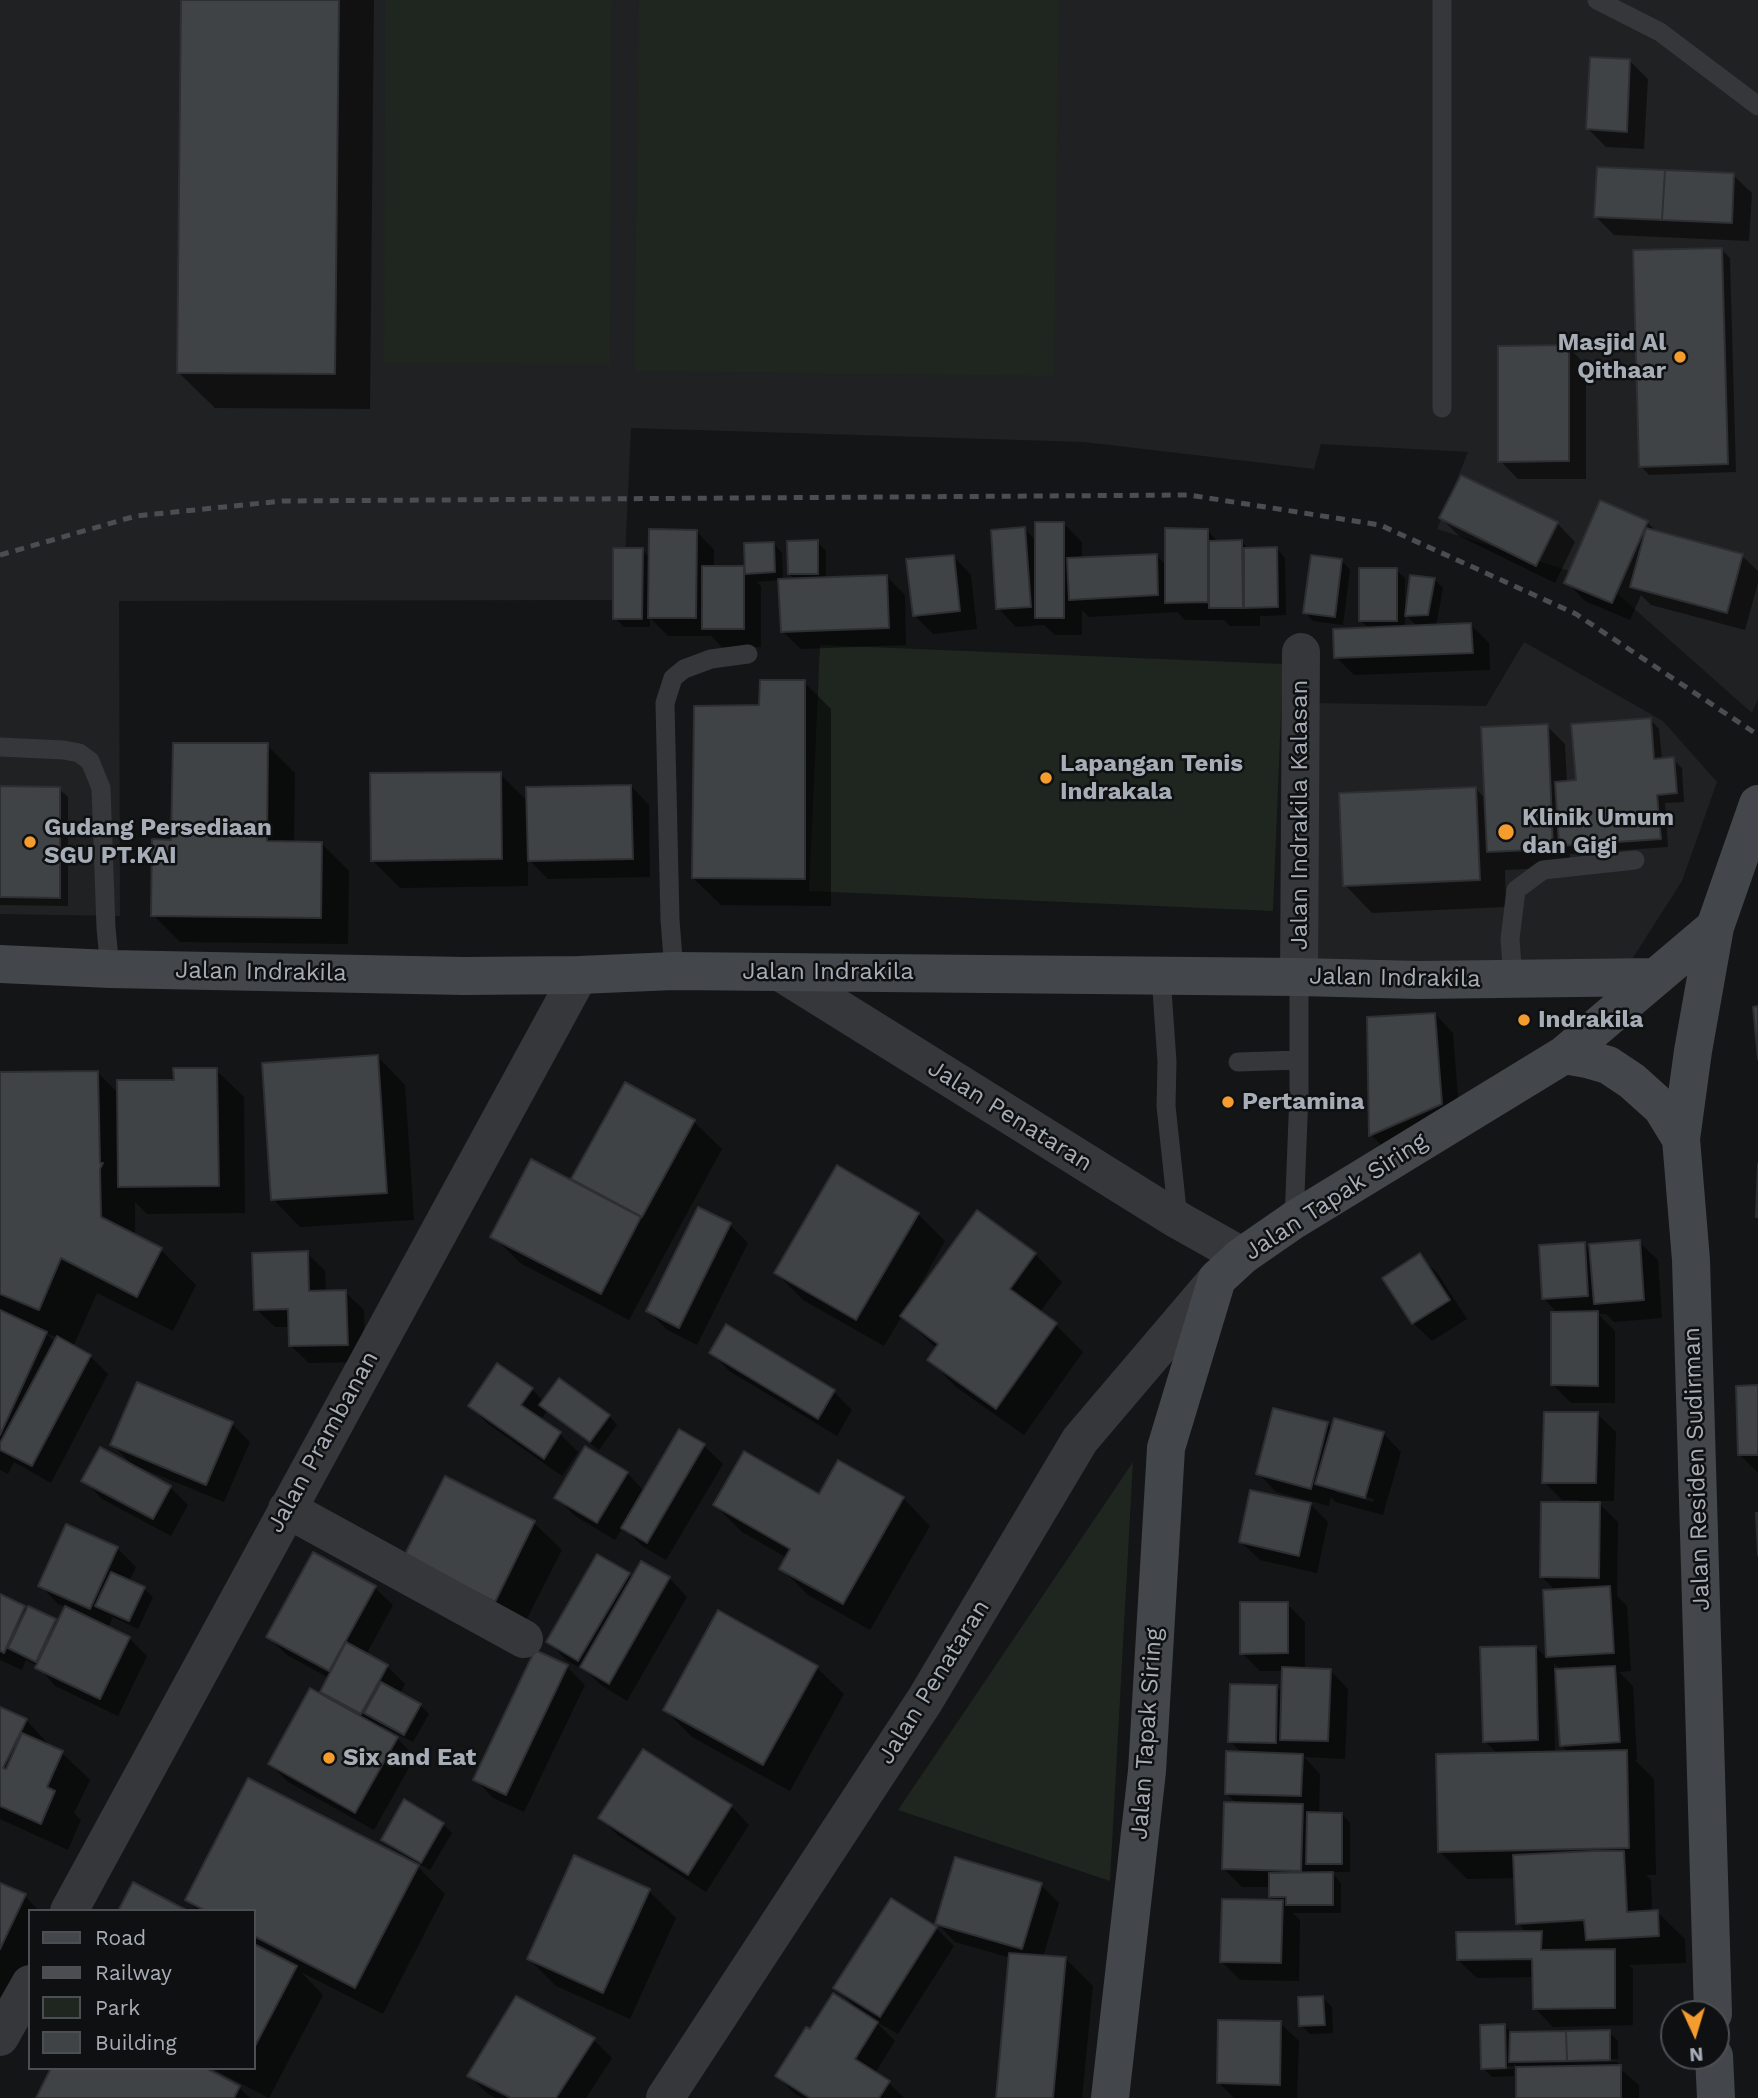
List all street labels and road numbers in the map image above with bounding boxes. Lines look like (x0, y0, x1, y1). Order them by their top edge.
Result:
street label: Jalan Indrakila Kalasan (1286, 680, 1314, 950)
street label: Jalan Indrakila (175, 956, 347, 988)
street label: Jalan Indrakila (742, 958, 914, 986)
street label: Jalan Indrakila (1309, 962, 1481, 994)
street label: Jalan Penataran (922, 1054, 1098, 1178)
street label: Jalan Tapak Siring (1239, 1127, 1433, 1267)
street label: Jalan Residen Sudirman (1678, 1327, 1716, 1611)
street label: Jalan Prambanan (261, 1346, 385, 1538)
street label: Jalan Penataran (872, 1594, 996, 1770)
street label: Jalan Tapak Siring (1125, 1627, 1169, 1841)

